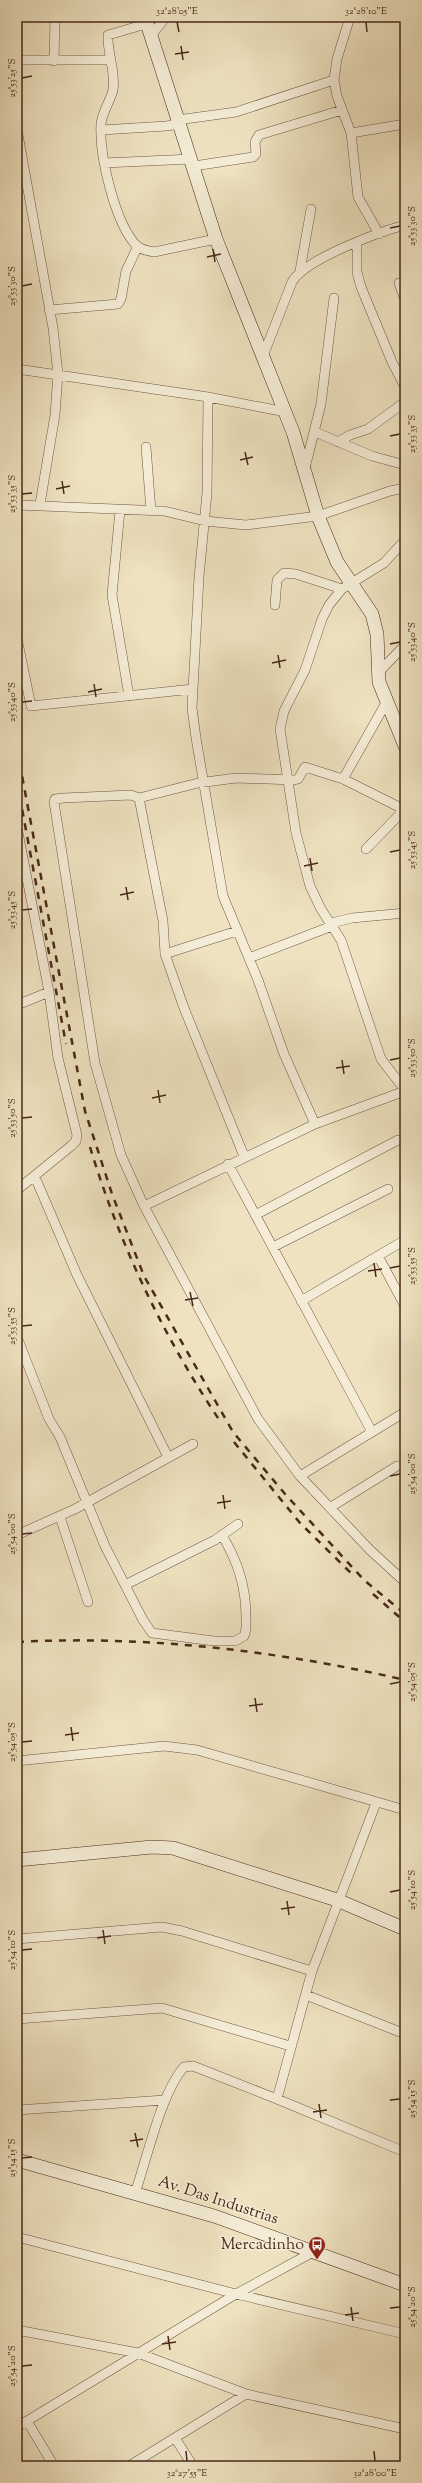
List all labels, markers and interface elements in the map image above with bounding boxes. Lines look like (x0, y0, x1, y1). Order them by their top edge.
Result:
text: 32°28'05"E (156, 4, 198, 19)
text: 32°28'10"E (345, 4, 387, 19)
text: 25°53'25"S (5, 58, 20, 97)
text: 25°53'30"S (405, 206, 420, 246)
text: 25°53'30"S (5, 266, 20, 306)
text: 25°53'35"S (405, 415, 420, 453)
text: 25°53'35"S (5, 475, 20, 513)
text: 25°53'40"S (405, 622, 420, 662)
text: 25°53'40"S (5, 682, 20, 722)
text: 25°53'45"S (405, 831, 420, 869)
text: 25°53'45"S (5, 891, 20, 929)
text: 25°53'50"S (405, 1038, 420, 1078)
text: 25°53'50"S (5, 1098, 20, 1138)
text: 25°53'55"S (405, 1247, 420, 1285)
text: 25°53'55"S (5, 1307, 20, 1345)
text: 25°54'00"S (405, 1453, 420, 1495)
text: 25°54'00"S (5, 1513, 20, 1555)
text: 25°54'05"S (405, 1662, 420, 1702)
text: 25°54'05"S (5, 1722, 20, 1762)
text: 25°54'10"S (405, 1870, 420, 1910)
text: 25°54'10"S (5, 1930, 20, 1970)
text: 25°54'15"S (405, 2080, 420, 2118)
text: 25°54'15"S (5, 2139, 20, 2177)
street label: Av. Das Industrias (155, 2171, 281, 2231)
place label: Mercadinho (221, 2234, 304, 2257)
bus stop icon: Mercadinho (307, 2235, 327, 2260)
text: 25°54'20"S (405, 2286, 420, 2328)
text: 25°54'20"S (5, 2345, 20, 2387)
text: 32°27'55"E (167, 2466, 207, 2481)
text: 32°28'00"E (353, 2466, 397, 2481)

